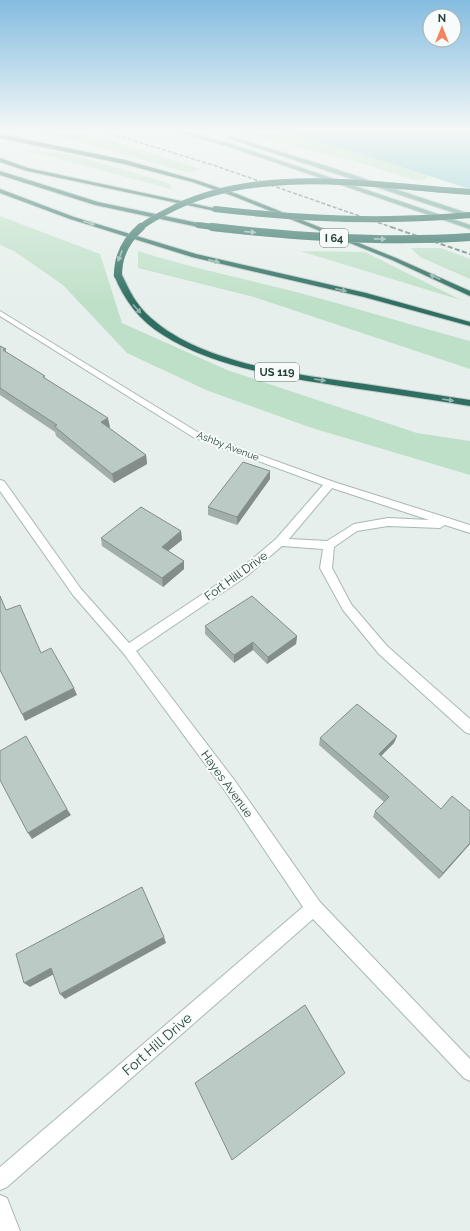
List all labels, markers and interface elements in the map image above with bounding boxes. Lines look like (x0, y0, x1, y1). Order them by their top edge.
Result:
north arrow (422, 8, 462, 48)
text: N (438, 12, 446, 25)
one-way arrow (84, 221, 96, 227)
one-way arrow (244, 228, 256, 235)
road number: I 64 (320, 229, 348, 247)
one-way arrow (374, 236, 386, 243)
one-way arrow (117, 251, 123, 263)
one-way arrow (208, 258, 220, 264)
one-way arrow (429, 274, 440, 280)
one-way arrow (334, 287, 347, 293)
one-way arrow (132, 304, 141, 314)
road number: US 119 (255, 363, 299, 381)
one-way arrow (314, 377, 326, 383)
one-way arrow (442, 397, 454, 403)
street label: Ashby Avenue (195, 429, 261, 463)
street label: Fort Hill Drive (202, 548, 270, 604)
street label: Hayes Avenue (198, 748, 256, 820)
street label: Fort Hill Drive (119, 1009, 195, 1079)

